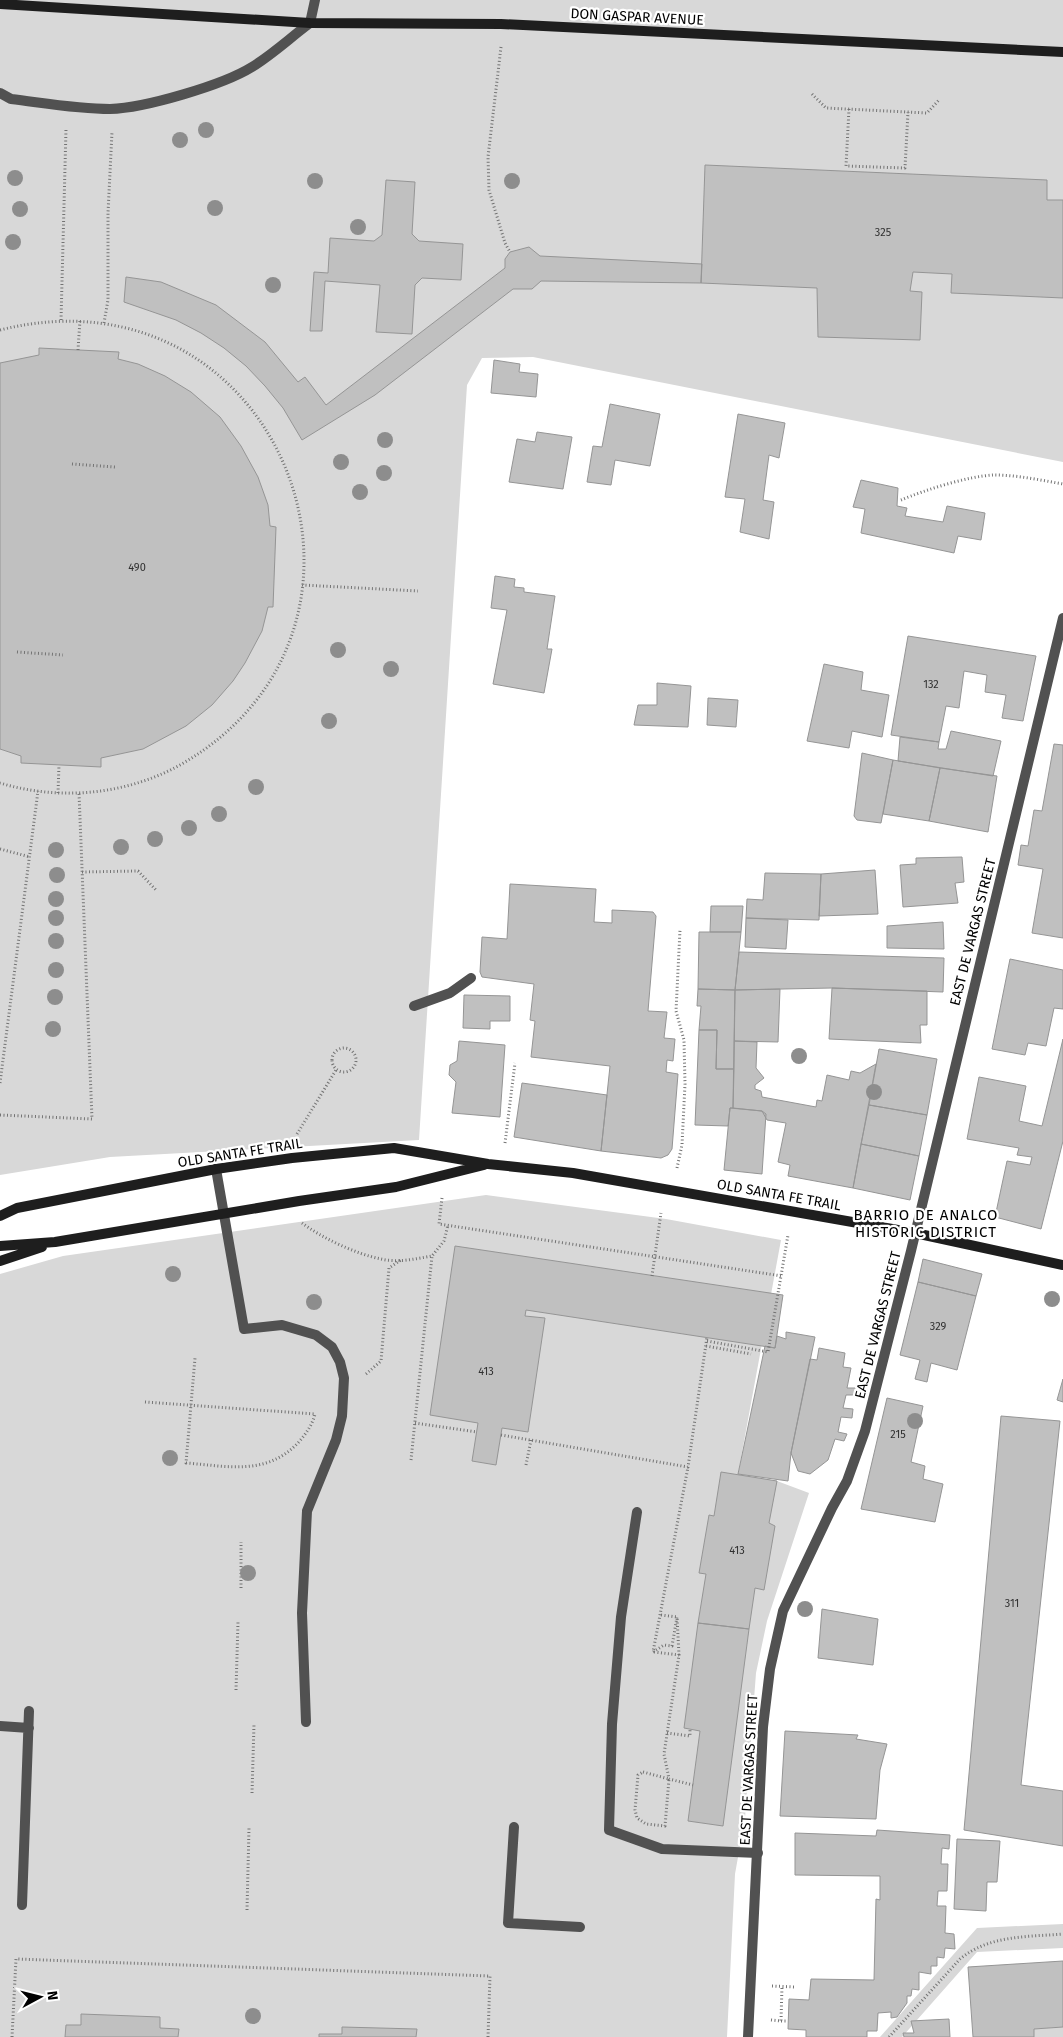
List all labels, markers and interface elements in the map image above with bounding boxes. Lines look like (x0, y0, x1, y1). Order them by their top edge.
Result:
street label: DON GASPAR AVENUE (570, 5, 704, 29)
house number: 325 (875, 226, 892, 239)
house number: 490 (128, 561, 146, 574)
house number: 132 (923, 678, 939, 691)
street label: EAST DE VARGAS STREET (946, 856, 1000, 1008)
street label: OLD SANTA FE TRAIL (177, 1135, 303, 1171)
street label: OLD SANTA FE TRAIL (716, 1176, 842, 1214)
district label: BARRIO DE ANALCO HISTORIC DISTRICT (854, 1206, 998, 1241)
street label: EAST DE VARGAS STREET (851, 1249, 905, 1401)
house number: 329 (930, 1320, 946, 1333)
house number: 413 (478, 1365, 494, 1378)
house number: 215 (890, 1428, 906, 1441)
house number: 413 (729, 1544, 745, 1557)
house number: 311 (1005, 1597, 1019, 1610)
street label: EAST DE VARGAS STREET (737, 1693, 761, 1846)
north arrow (15, 1972, 65, 2022)
text: N (43, 1990, 61, 2001)

